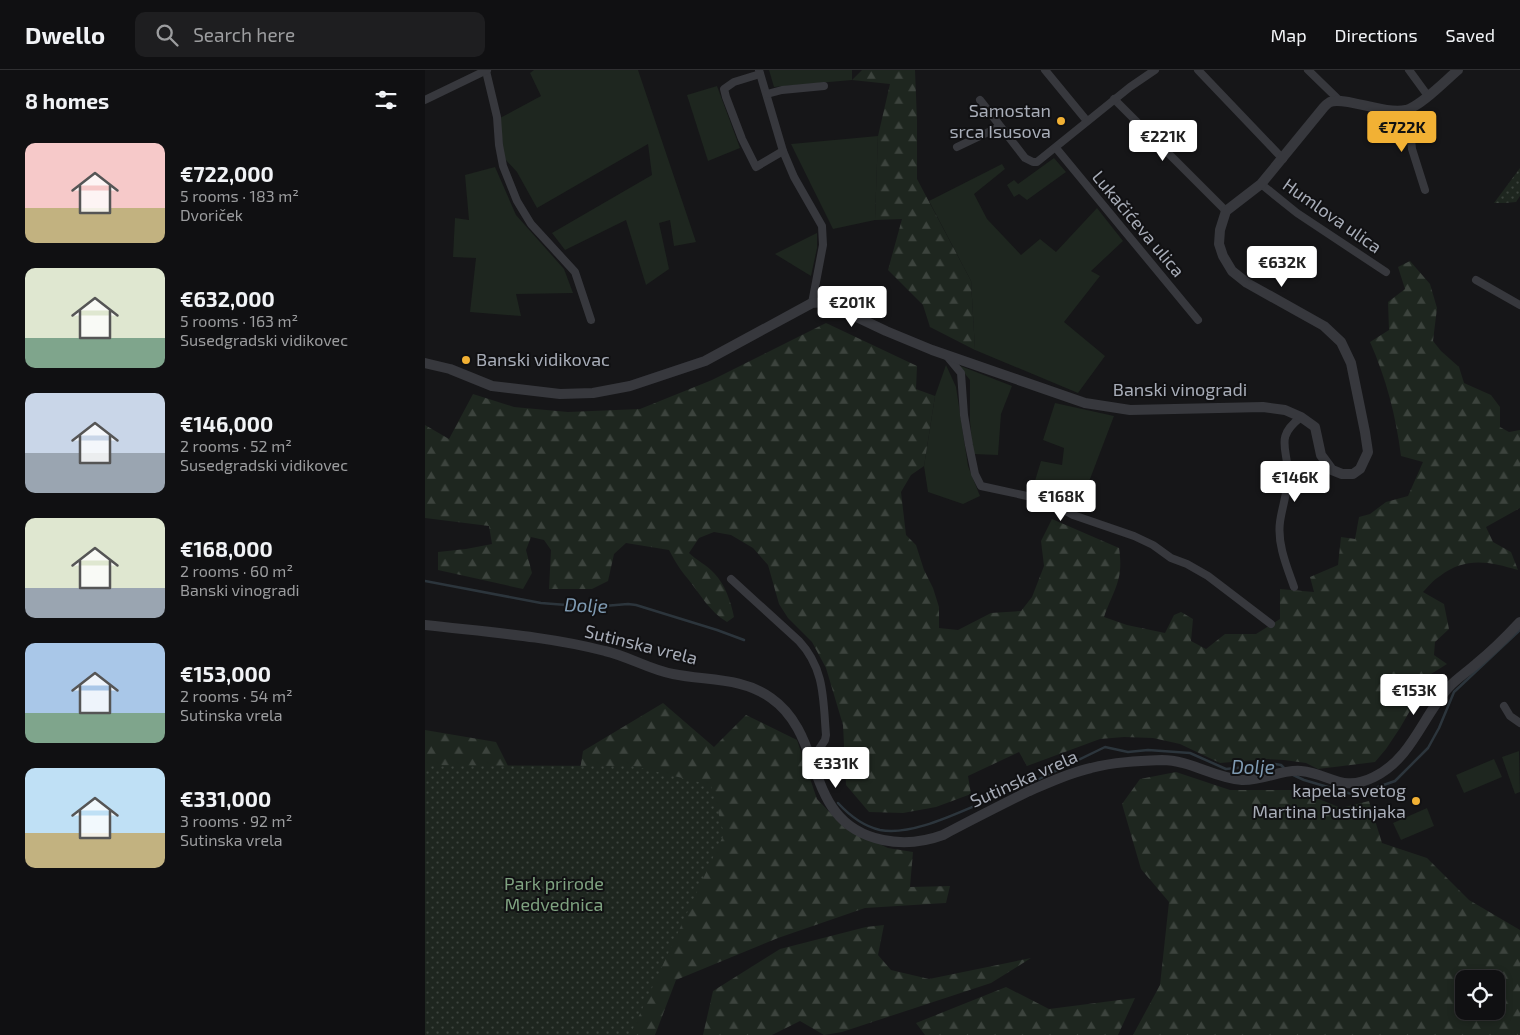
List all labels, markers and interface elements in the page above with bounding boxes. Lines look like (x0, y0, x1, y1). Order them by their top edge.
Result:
search box (135, 12, 485, 57)
text: Dwello (25, 20, 105, 49)
icon: search (153, 21, 181, 49)
text: Search here (193, 23, 295, 46)
text: Map (1270, 24, 1307, 46)
text: Directions (1335, 24, 1418, 46)
text: Saved (1446, 24, 1495, 46)
icon: filters (372, 86, 400, 114)
text: 8 homes (25, 88, 109, 113)
place label: Samostan srca Isusova (949, 99, 1051, 142)
pin: €722K (1367, 111, 1437, 153)
marker: Samostan srca Isusova (1055, 115, 1067, 127)
text: €722K (1378, 117, 1426, 136)
pin: €221K (1128, 119, 1198, 162)
text: €221K (1140, 126, 1186, 145)
text: €722,000 (180, 161, 274, 186)
icon: home (65, 163, 125, 223)
street label: Lukačićeva ulica (1088, 166, 1190, 281)
street label: Humlova ulica (1279, 173, 1386, 257)
text: 5 rooms · 183 m² (180, 186, 299, 205)
text: Dvoriček (180, 205, 243, 224)
pin: €632K (1247, 246, 1317, 288)
text: €632K (1258, 252, 1306, 271)
text: €632,000 (180, 286, 275, 311)
pin: €201K (817, 286, 887, 328)
icon: home (65, 288, 125, 348)
text: €201K (829, 292, 875, 311)
text: 5 rooms · 163 m² (180, 311, 298, 330)
text: Susedgradski vidikovec (180, 330, 348, 349)
place label: Banski vidikovac (476, 348, 610, 370)
marker: Banski vidikovac (460, 354, 472, 366)
street label: Banski vinogradi (1113, 378, 1247, 400)
text: €146,000 (180, 411, 273, 436)
icon: home (65, 413, 125, 473)
text: 2 rooms · 52 m² (180, 436, 292, 455)
text: Susedgradski vidikovec (180, 455, 348, 474)
pin: €146K (1260, 460, 1330, 503)
text: €146K (1272, 467, 1318, 486)
pin: €168K (1026, 480, 1096, 522)
text: €168K (1038, 486, 1084, 505)
text: €168,000 (180, 536, 273, 561)
icon: home (65, 538, 125, 598)
text: 2 rooms · 60 m² (180, 561, 293, 580)
text: Banski vinogradi (180, 580, 300, 599)
water label: Dolje (564, 592, 608, 617)
street label: Sutinska vrela (583, 619, 700, 669)
text: €153,000 (180, 661, 271, 686)
icon: home (65, 663, 125, 723)
pin: €153K (1379, 674, 1449, 716)
text: €153K (1391, 680, 1437, 699)
text: 2 rooms · 54 m² (180, 686, 293, 705)
text: Sutinska vrela (180, 705, 283, 724)
street label: Sutinska vrela (966, 745, 1081, 812)
pin: €331K (801, 746, 871, 789)
text: €331K (813, 753, 859, 772)
water label: Dolje (1231, 755, 1275, 778)
place label: kapela svetog Martina Pustinjaka (1252, 779, 1406, 822)
text: €331,000 (180, 786, 271, 811)
icon: home (65, 788, 125, 848)
marker: kapela svetog Martina Pustinjaka (1410, 795, 1422, 807)
text: 3 rooms · 92 m² (180, 811, 292, 830)
text: Sutinska vrela (180, 830, 283, 849)
park label: Park prirode Medvednica (504, 872, 604, 915)
map controls (1455, 970, 1505, 1020)
button: locate (1455, 970, 1505, 1020)

